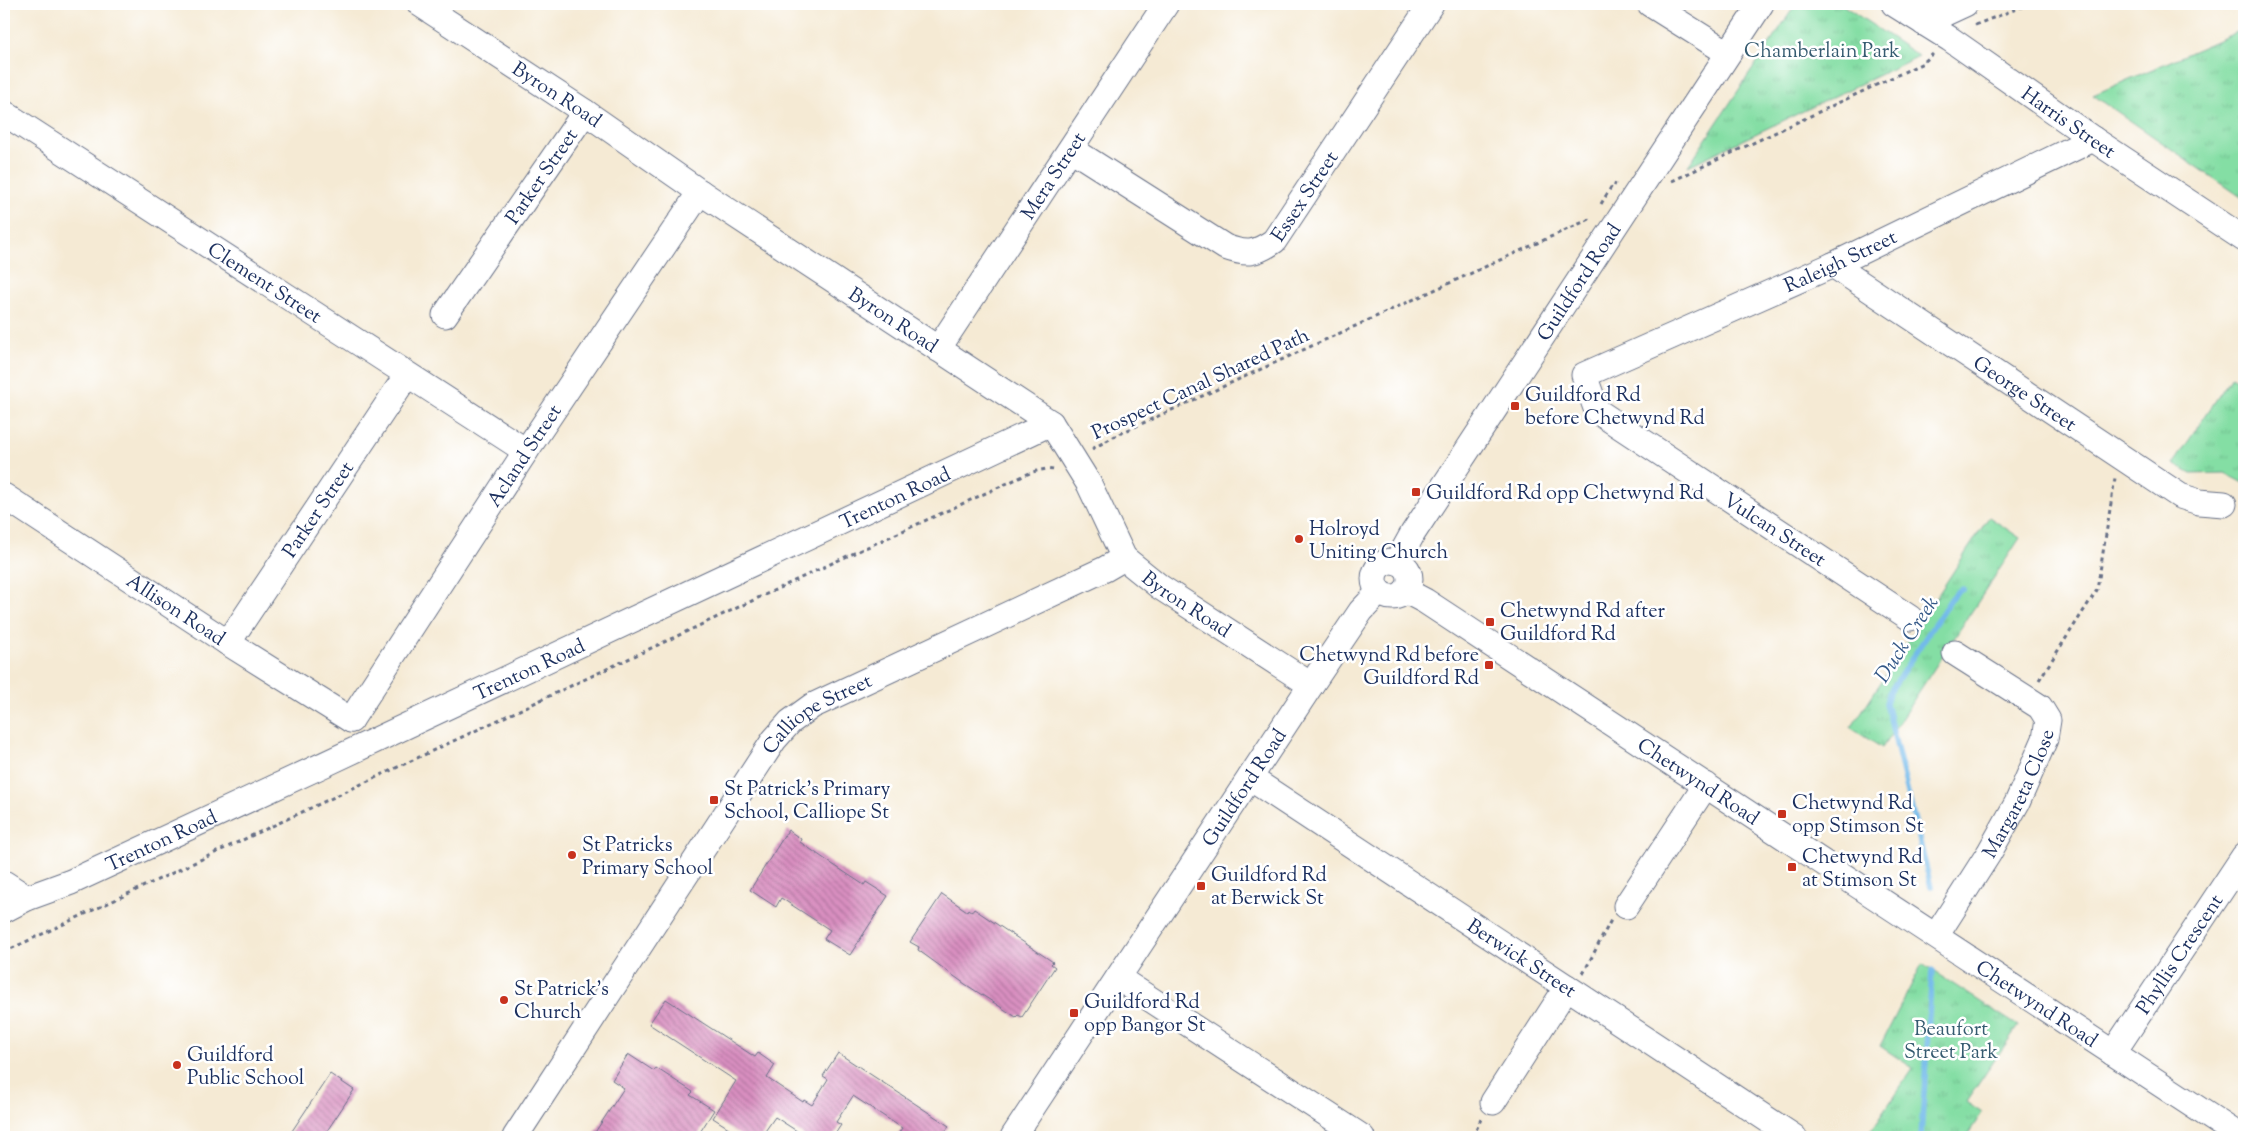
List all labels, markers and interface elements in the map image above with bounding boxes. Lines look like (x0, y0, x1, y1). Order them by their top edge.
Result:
park label: Chamberlain Park (1744, 38, 1900, 67)
street label: Byron Road (505, 56, 607, 136)
street label: Harris Street (2014, 81, 2121, 167)
street label: Parker Street (500, 123, 586, 231)
street label: Mera Street (1015, 127, 1095, 227)
street label: Essex Street (1265, 146, 1347, 249)
street label: Guildford Road (1531, 218, 1630, 348)
street label: Raleigh Street (1780, 224, 1903, 302)
street label: Clement Street (201, 236, 327, 332)
street label: Byron Road (842, 281, 943, 362)
street label: Prospect Canal Shared Path (1087, 322, 1315, 449)
street label: George Street (1966, 350, 2082, 440)
place label: Guildford Rd before Chetwynd Rd (1525, 382, 1705, 434)
street label: Acland Street (481, 399, 570, 514)
marker: Guildford Rd before Chetwynd Rd (1509, 400, 1521, 412)
street label: Parker Street (277, 456, 362, 565)
street label: Trenton Road (836, 461, 956, 538)
place label: Guildford Rd opp Chetwynd Rd (1426, 480, 1704, 509)
marker: Guildford Rd opp Chetwynd Rd (1410, 486, 1422, 498)
street label: Vulcan Street (1716, 487, 1831, 575)
place label: Holroyd Uniting Church (1309, 516, 1448, 568)
marker: Holroyd Uniting Church (1293, 533, 1305, 545)
street label: Byron Road (1134, 565, 1236, 646)
street label: Allison Road (120, 568, 230, 654)
water label: Duck Creek (1868, 590, 1947, 689)
place label: Chetwynd Rd after Guildford Rd (1500, 598, 1665, 650)
marker: Chetwynd Rd after Guildford Rd (1484, 616, 1496, 628)
street label: Trenton Road (470, 633, 591, 710)
place label: Chetwynd Rd before Guildford Rd (1299, 642, 1479, 694)
marker: Chetwynd Rd before Guildford Rd (1483, 659, 1495, 671)
street label: Calliope Street (757, 668, 877, 761)
street label: Guildford Road (1196, 724, 1295, 853)
street label: Margareta Close (1977, 728, 2063, 864)
street label: Chetwynd Road (1631, 732, 1764, 834)
place label: St Patrick's Primary School, Calliope St (724, 776, 890, 828)
place label: Chetwynd Rd opp Stimson St (1792, 790, 1924, 842)
marker: St Patrick's Primary School, Calliope St (708, 794, 720, 806)
street label: Trenton Road (102, 804, 222, 881)
marker: Chetwynd Rd opp Stimson St (1776, 808, 1788, 820)
place label: St Patricks Primary School (582, 832, 714, 884)
place label: Chetwynd Rd at Stimson St (1802, 844, 1923, 896)
marker: St Patricks Primary School (566, 849, 578, 861)
marker: Chetwynd Rd at Stimson St (1786, 861, 1798, 873)
place label: Guildford Rd at Berwick St (1211, 862, 1327, 914)
marker: Guildford Rd at Berwick St (1195, 880, 1207, 892)
street label: Phyllis Crescent (2130, 889, 2232, 1021)
street label: Berwick Street (1460, 913, 1581, 1006)
street label: Chetwynd Road (1969, 954, 2103, 1056)
place label: St Patrick's Church (514, 976, 609, 1028)
place label: Guildford Rd opp Bangor St (1084, 989, 1206, 1041)
marker: St Patrick's Church (498, 994, 510, 1006)
marker: Guildford Rd opp Bangor St (1068, 1007, 1080, 1019)
park label: Beaufort Street Park (1904, 1016, 1998, 1068)
place label: Guildford Public School (187, 1042, 305, 1094)
marker: Guildford Public School (171, 1059, 183, 1071)

